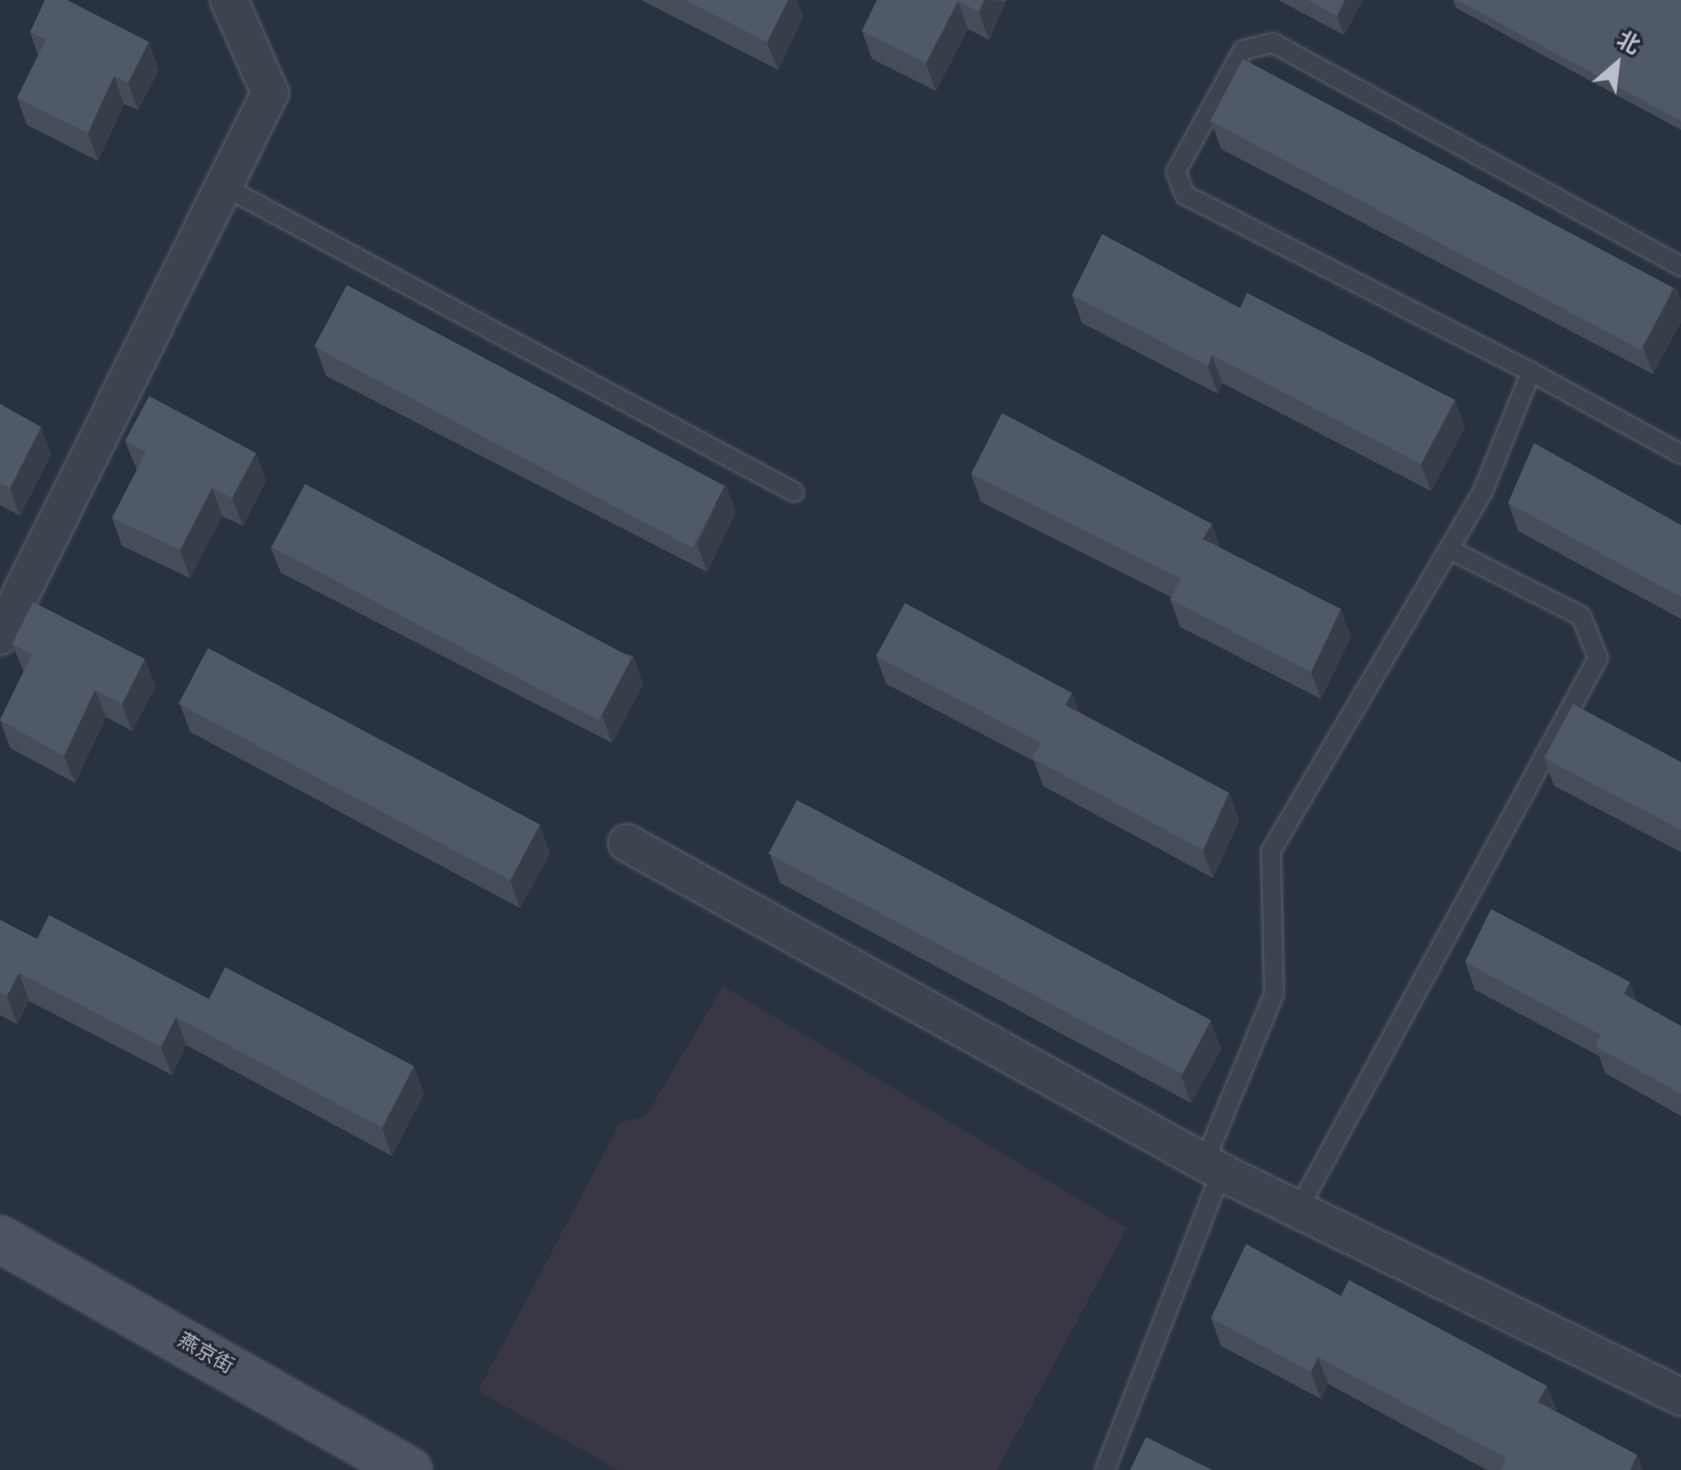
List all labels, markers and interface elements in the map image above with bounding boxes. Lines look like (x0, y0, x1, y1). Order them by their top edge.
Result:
north arrow (1577, 24, 1657, 104)
text: 北 (1613, 26, 1644, 59)
street label: 燕京街 (174, 1328, 238, 1378)

